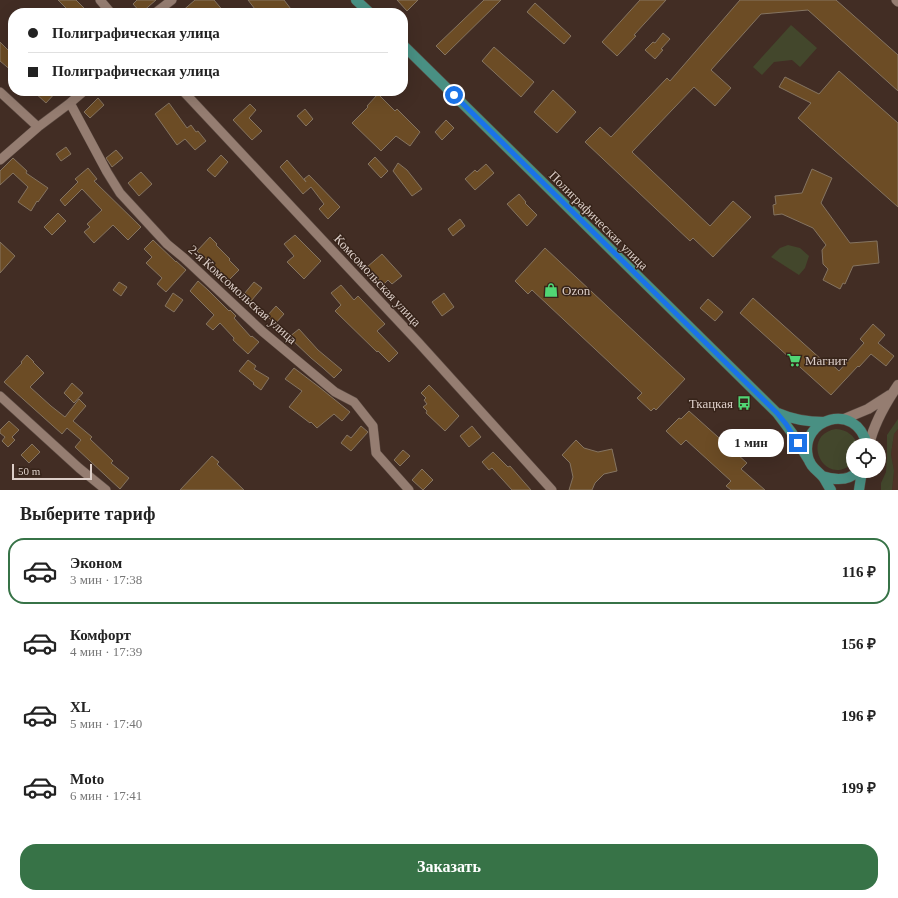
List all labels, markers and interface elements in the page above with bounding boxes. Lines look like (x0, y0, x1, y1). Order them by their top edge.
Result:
text: Полиграфическая улица (52, 25, 220, 41)
text: Полиграфическая улица (52, 63, 220, 79)
route start (445, 86, 463, 104)
street label: Полиграфическая улица (546, 168, 651, 273)
street label: Комсомольская улица (331, 231, 424, 330)
street label: 2-я Комсомольская улица (185, 242, 300, 347)
shop icon: Ozon (543, 282, 559, 298)
place label: Ozon (562, 283, 591, 298)
supermarket icon: Магнит (786, 352, 802, 368)
place label: Магнит (805, 353, 848, 368)
bus stop icon: Ткацкая (736, 395, 752, 411)
place label: Ткацкая (689, 396, 733, 411)
callout: 1 мин (718, 429, 784, 457)
route end (789, 434, 807, 452)
text: 1 мин (734, 435, 768, 450)
map controls (846, 438, 886, 478)
button: locate (846, 438, 886, 478)
scale bar (12, 462, 92, 481)
text: 50 m (18, 465, 40, 477)
text: Выберите тариф (20, 504, 155, 524)
icon: car (22, 553, 58, 589)
text: Эконом (70, 555, 122, 571)
text: 116 ₽ (842, 564, 876, 580)
text: 3 мин · 17:38 (70, 572, 142, 587)
icon: car (22, 625, 58, 661)
text: Комфорт (70, 627, 131, 643)
text: 156 ₽ (841, 636, 876, 652)
text: 4 мин · 17:39 (70, 644, 142, 659)
icon: car (22, 697, 58, 733)
text: XL (70, 699, 91, 715)
text: 196 ₽ (841, 708, 876, 724)
text: 5 мин · 17:40 (70, 716, 142, 731)
icon: car (22, 769, 58, 805)
text: Moto (70, 771, 104, 787)
text: 199 ₽ (841, 780, 876, 796)
text: 6 мин · 17:41 (70, 788, 142, 803)
button: Заказать (20, 844, 878, 890)

